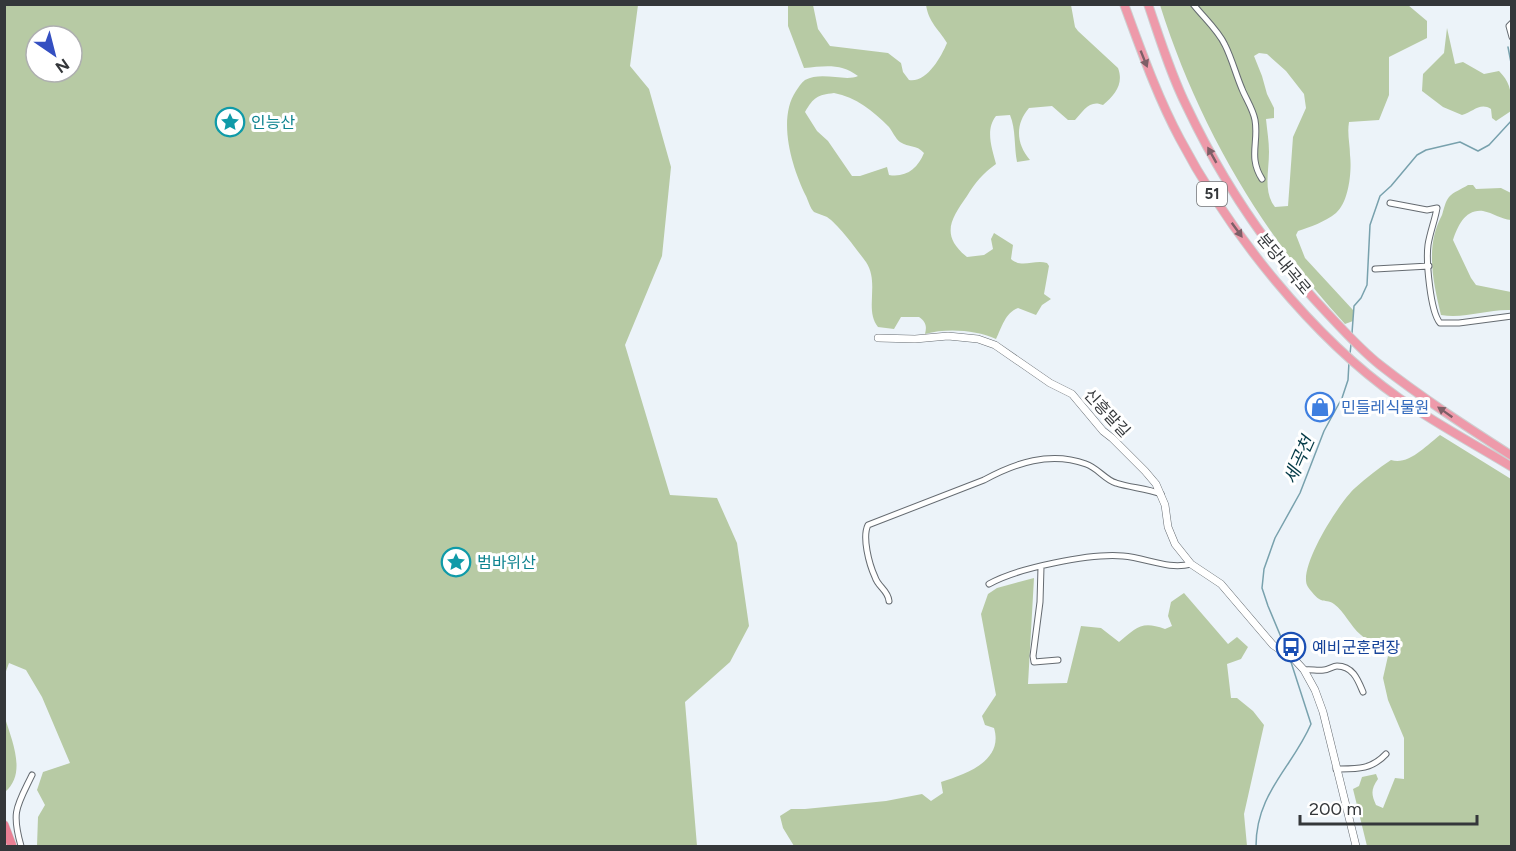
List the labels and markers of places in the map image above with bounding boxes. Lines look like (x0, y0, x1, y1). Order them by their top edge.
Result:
place icon: 인능산 (214, 106, 246, 138)
place label: 인능산 (251, 113, 295, 132)
shop icon: 민들레식물원 (1304, 391, 1336, 423)
place label: 민들레식물원 (1341, 398, 1429, 417)
place icon: 범바위산 (440, 546, 472, 578)
place label: 범바위산 (477, 553, 536, 572)
bus stop icon: 예비군훈련장 (1275, 631, 1307, 663)
place label: 예비군훈련장 (1312, 638, 1401, 657)

